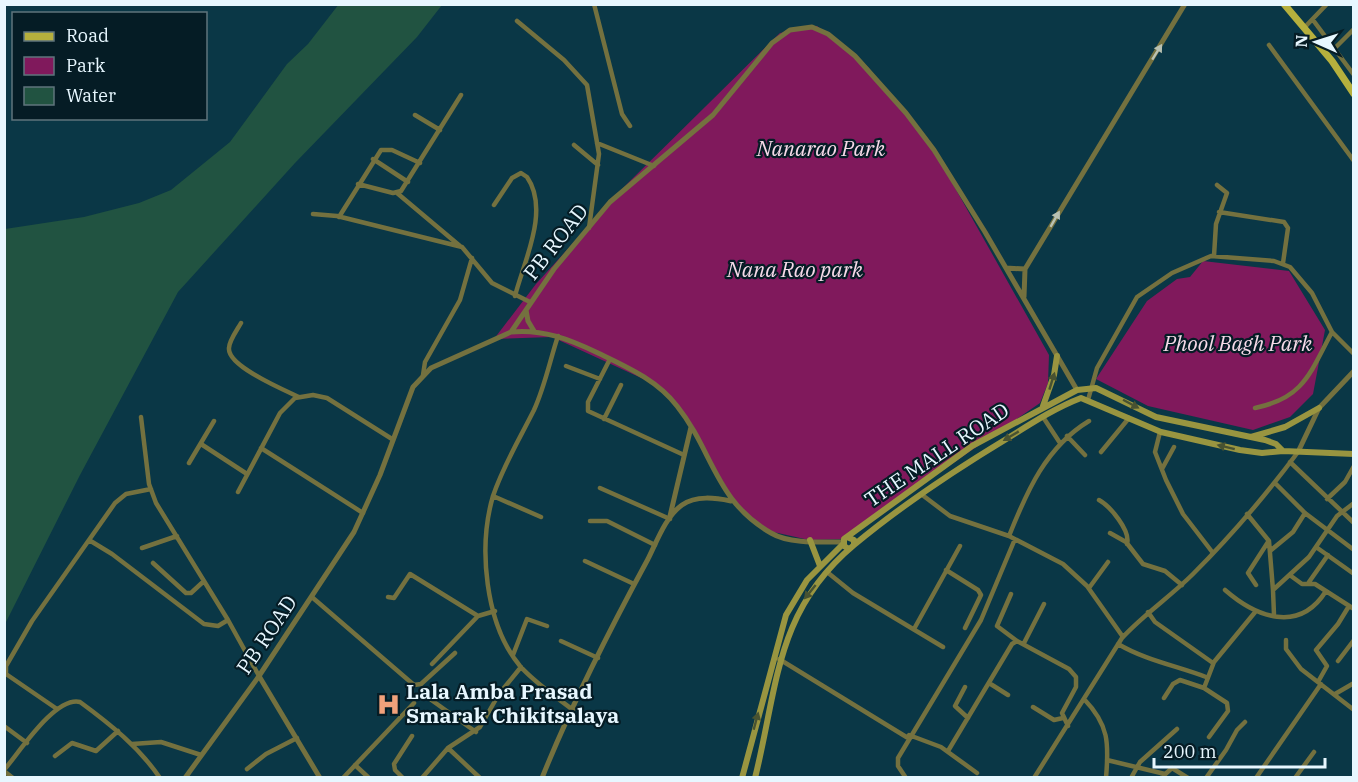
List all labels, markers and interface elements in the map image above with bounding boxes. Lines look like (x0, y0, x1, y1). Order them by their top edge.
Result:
legend (12, 12, 207, 120)
north arrow (1286, 12, 1346, 72)
text: Road (66, 24, 109, 47)
text: N (1291, 34, 1311, 48)
one-way arrow (1152, 44, 1163, 60)
text: Park (66, 54, 106, 77)
text: Water (66, 84, 116, 107)
park label: Nanarao Park (756, 134, 886, 162)
street label: PB ROAD (517, 197, 594, 285)
one-way arrow (1050, 210, 1060, 227)
park label: Nana Rao park (726, 255, 864, 283)
park label: Phool Bagh Park (1163, 329, 1313, 357)
one-way arrow (1047, 372, 1057, 390)
street label: THE MALL ROAD (859, 395, 1014, 513)
one-way arrow (1123, 399, 1140, 408)
one-way arrow (1003, 430, 1019, 441)
one-way arrow (1216, 441, 1235, 451)
one-way arrow (805, 585, 817, 600)
street label: PB ROAD (229, 589, 303, 679)
place label: Lala Amba Prasad Smarak Chikitsalaya (406, 677, 619, 729)
hospital icon: Lala Amba Prasad Smarak Chikitsalaya (375, 691, 401, 717)
one-way arrow (752, 712, 761, 730)
scale bar (1154, 731, 1325, 769)
text: 200 m (1163, 740, 1217, 763)

